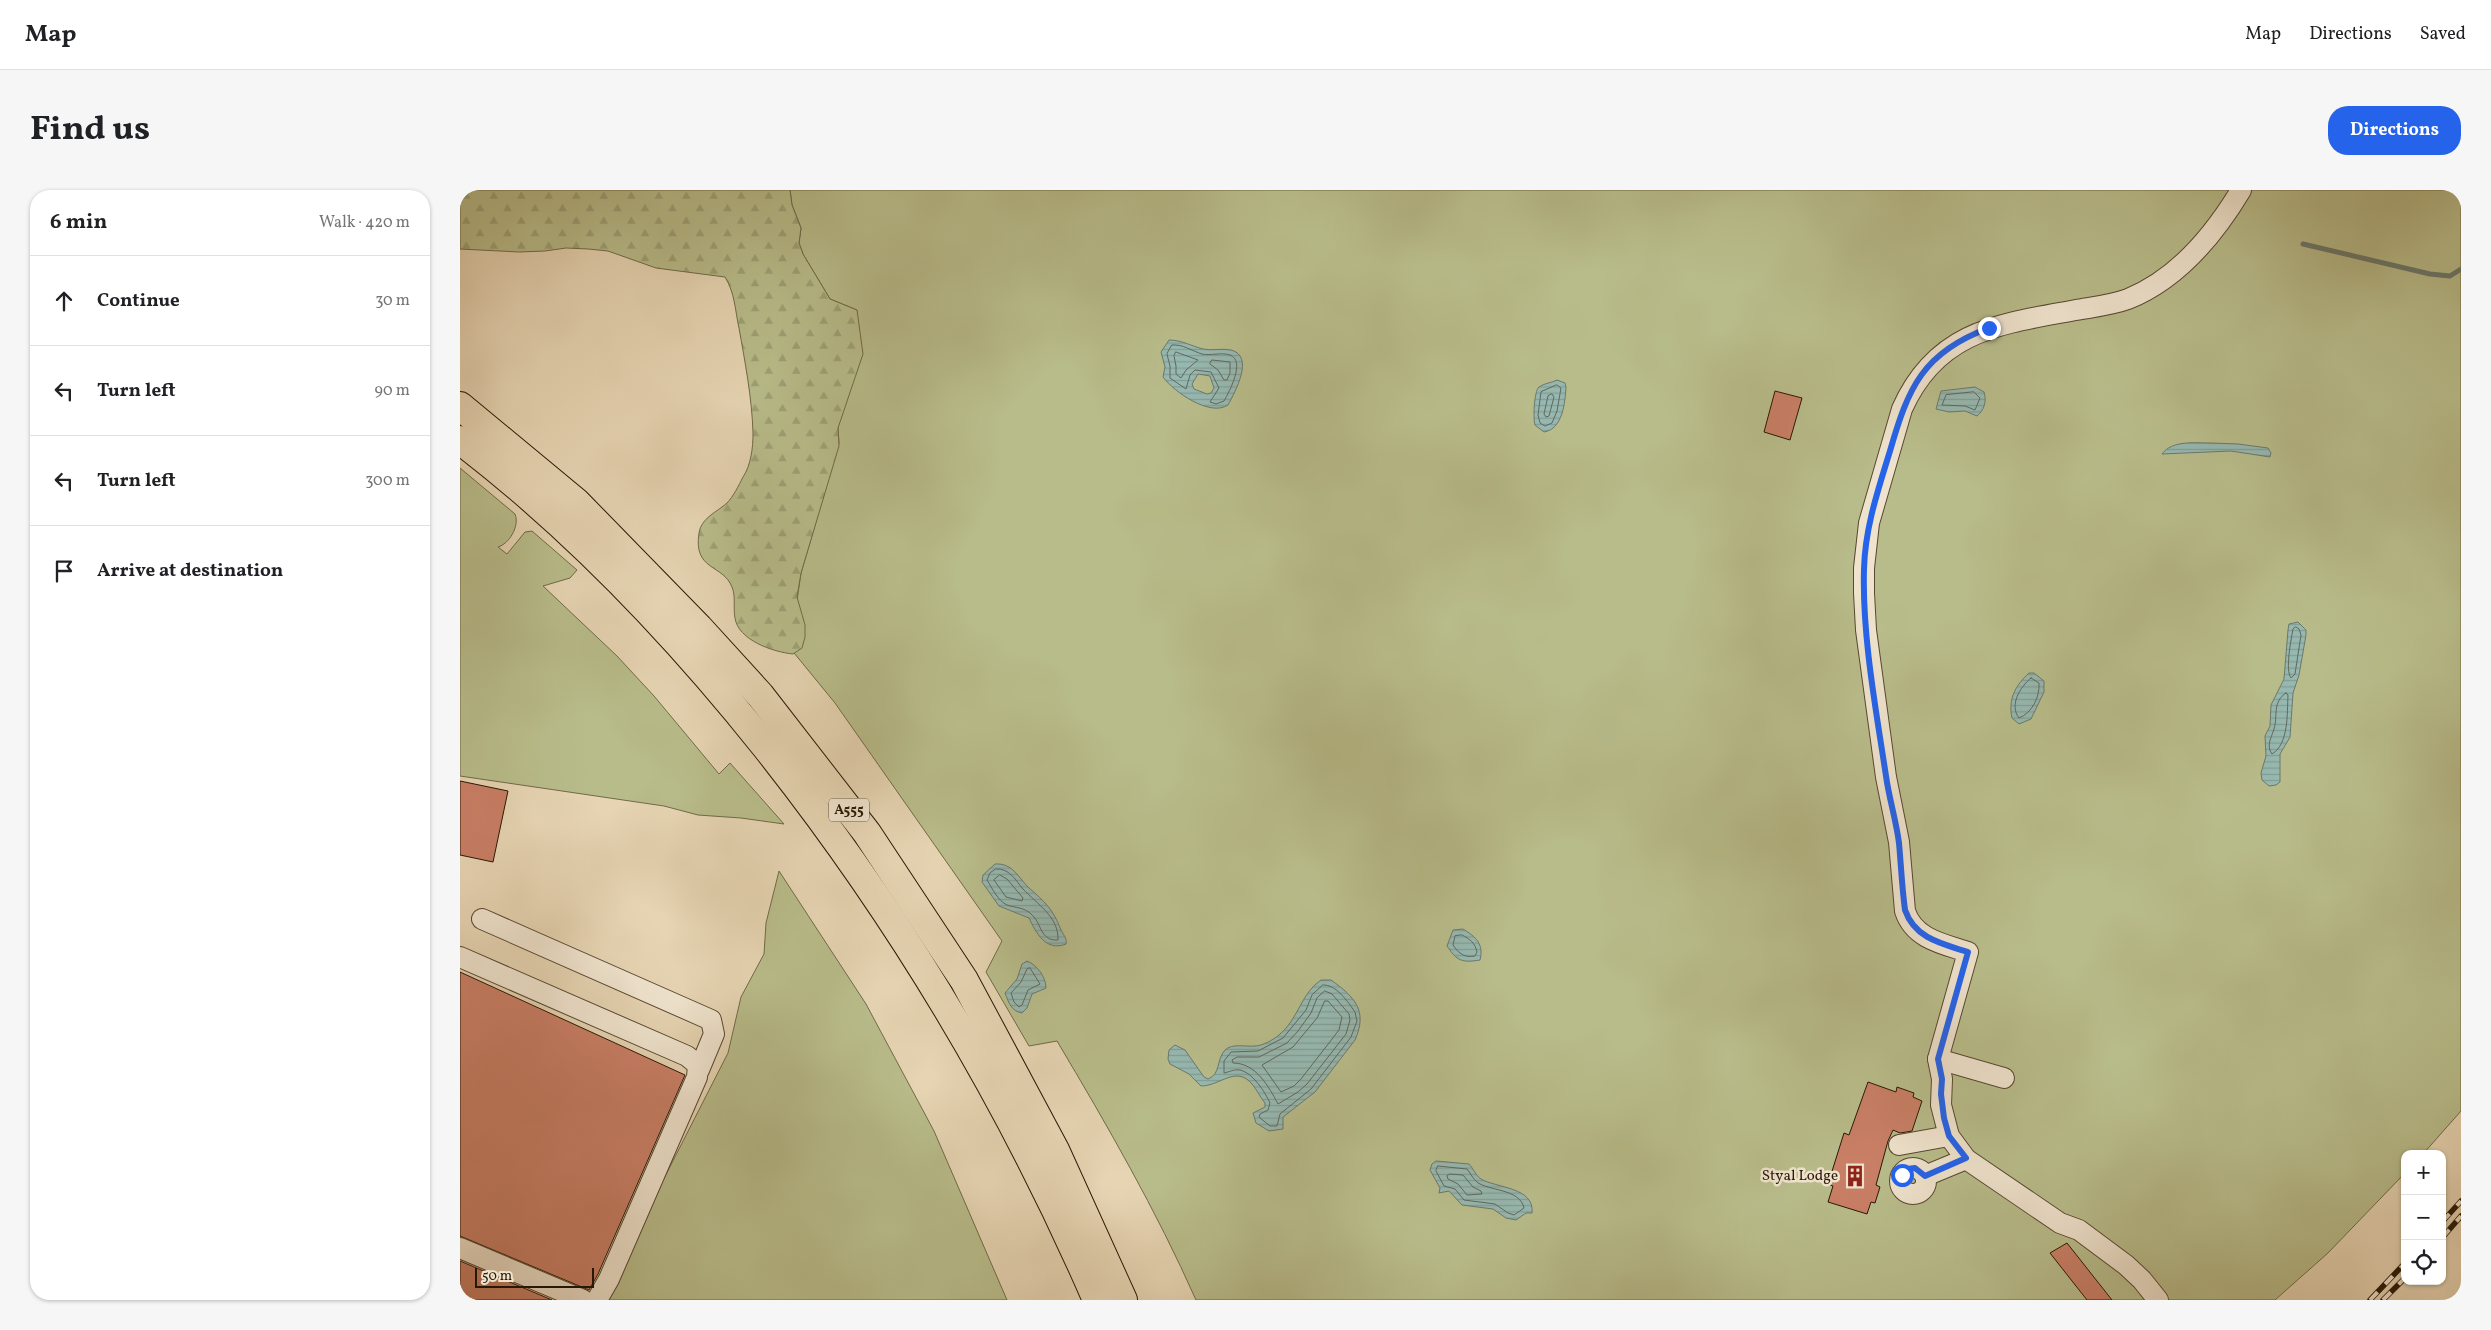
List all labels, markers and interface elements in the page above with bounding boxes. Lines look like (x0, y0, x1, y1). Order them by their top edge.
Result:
text: Map (25, 18, 76, 52)
text: Map (2245, 22, 2281, 47)
text: Directions (2309, 22, 2392, 47)
text: Saved (2420, 22, 2466, 47)
text: Find us (30, 106, 150, 154)
button: Directions (2328, 106, 2461, 155)
text: 6 min (50, 208, 107, 237)
text: Walk · 420 m (319, 212, 410, 234)
icon: ahead (50, 287, 78, 315)
text: Continue (97, 288, 180, 314)
text: 30 m (375, 290, 410, 312)
route end (1978, 317, 2001, 340)
icon: left (50, 377, 78, 405)
text: Turn left (97, 378, 176, 404)
text: 90 m (374, 380, 410, 402)
icon: left (50, 467, 78, 495)
text: Turn left (97, 468, 176, 494)
text: 300 m (365, 470, 410, 492)
icon: arrive (50, 557, 78, 585)
text: Arrive at destination (97, 558, 283, 584)
road number: A555 (829, 798, 869, 822)
map controls (2401, 1150, 2446, 1285)
button: + (2401, 1150, 2446, 1195)
building icon: Styal Lodge (1842, 1163, 1868, 1189)
route start (1891, 1164, 1914, 1187)
place label: Styal Lodge (1762, 1166, 1838, 1187)
button: − (2401, 1195, 2446, 1240)
button: locate (2401, 1240, 2446, 1285)
scale bar (475, 1265, 594, 1288)
text: 50 m (482, 1267, 512, 1286)

